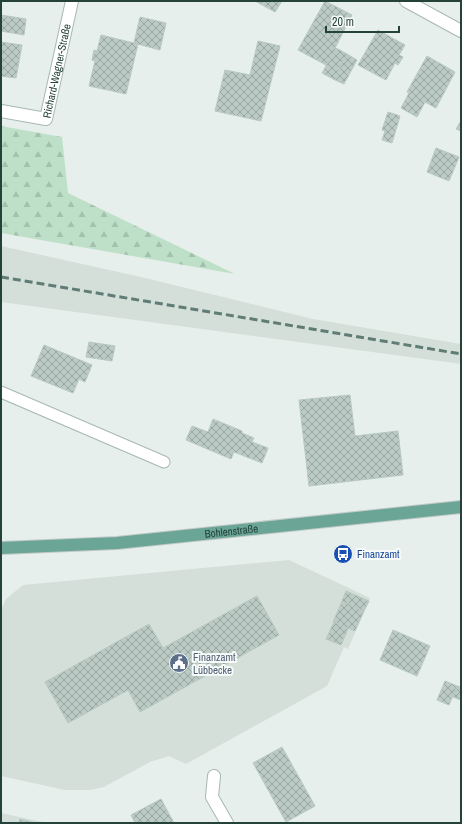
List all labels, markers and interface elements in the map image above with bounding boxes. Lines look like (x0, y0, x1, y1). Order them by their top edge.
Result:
scale bar (326, 8, 399, 34)
text: 20 m (332, 14, 354, 30)
street label: Richard-Wagner-Straße (39, 22, 74, 119)
street label: Bohlenstraße (204, 521, 259, 541)
bus stop icon: Finanzamt (332, 543, 354, 565)
place label: Finanzamt (357, 547, 400, 561)
place label: Finanzamt Lübbecke (193, 650, 236, 677)
public building icon: Finanzamt Lübbecke (168, 652, 190, 674)

